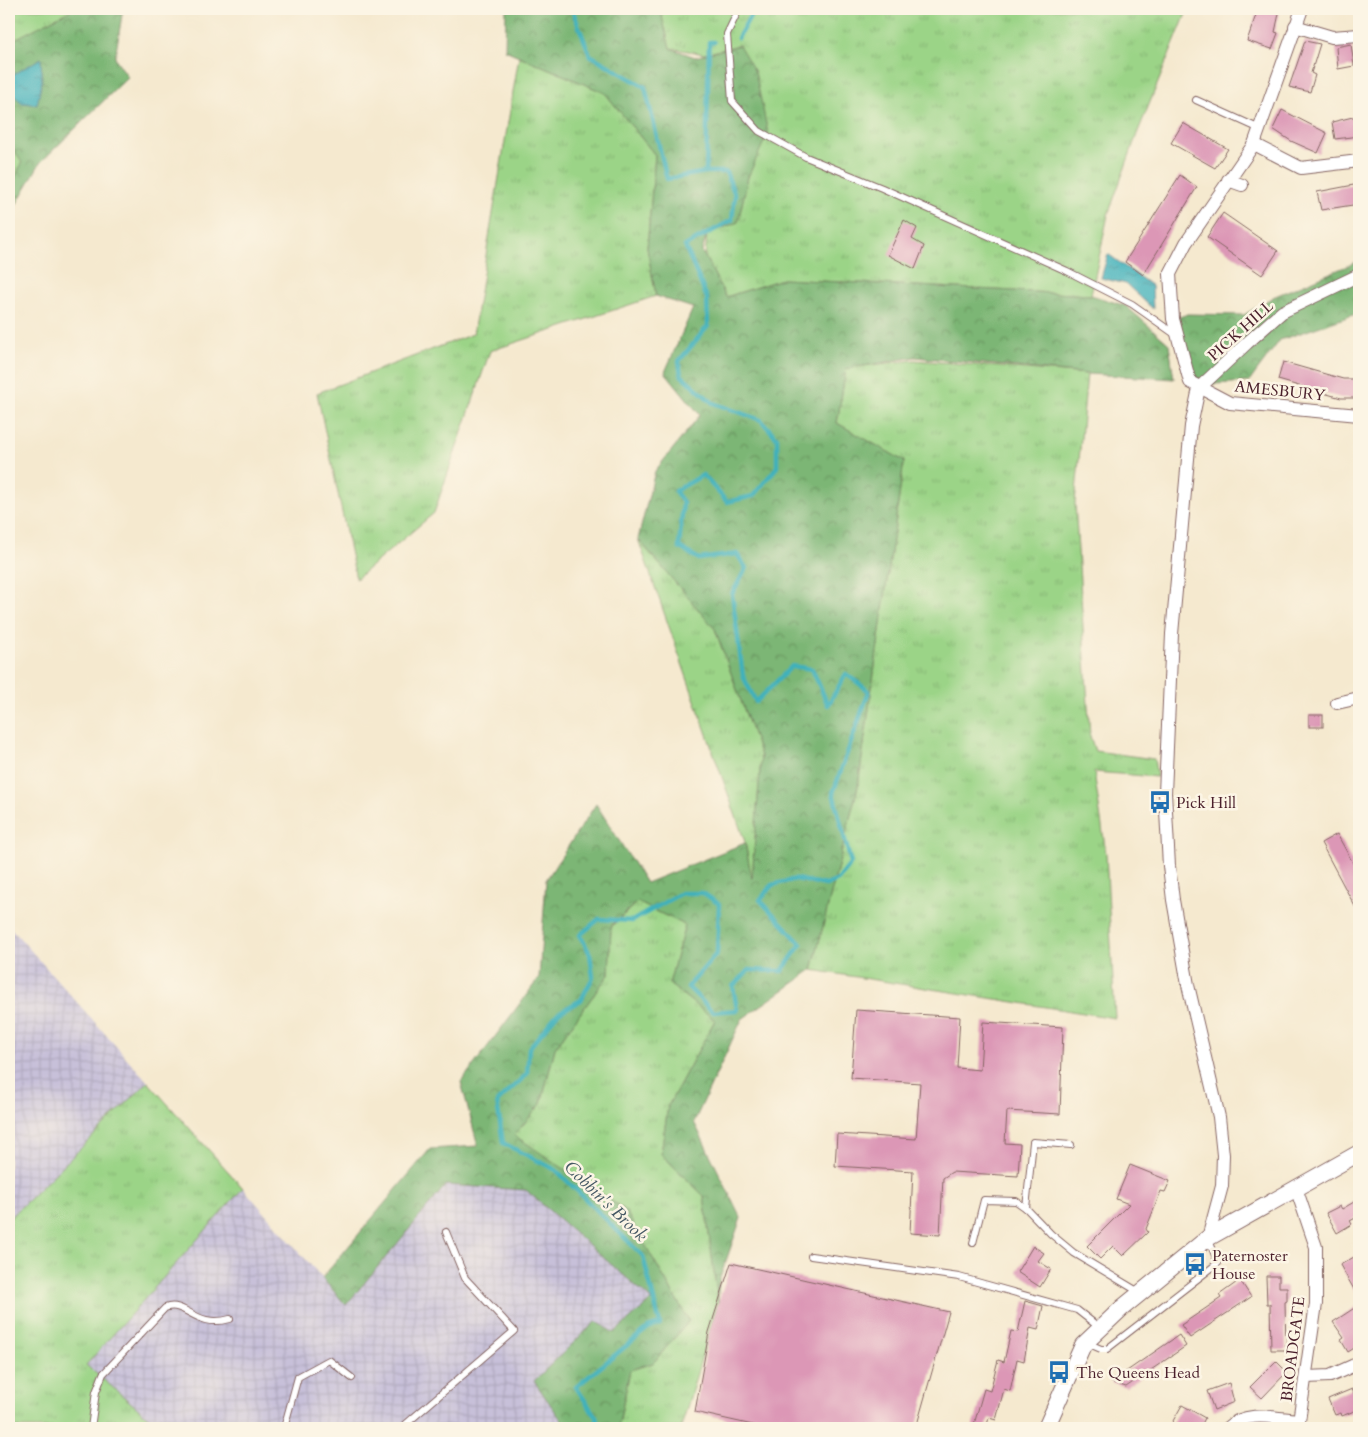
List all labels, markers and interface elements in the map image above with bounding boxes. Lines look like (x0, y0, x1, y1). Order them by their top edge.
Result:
street label: PICK HILL (1203, 295, 1279, 366)
street label: AMESBURY (1233, 375, 1327, 407)
bus stop icon: Pick Hill (1147, 789, 1173, 815)
place label: Pick Hill (1176, 792, 1236, 814)
water label: Cobbin's Brook (558, 1155, 653, 1248)
place label: Paternoster House (1212, 1245, 1288, 1285)
bus stop icon: Paternoster House (1182, 1251, 1208, 1277)
street label: BROADGATE (1276, 1295, 1310, 1403)
bus stop icon: The Queens Head (1046, 1359, 1072, 1385)
place label: The Queens Head (1076, 1362, 1200, 1384)

